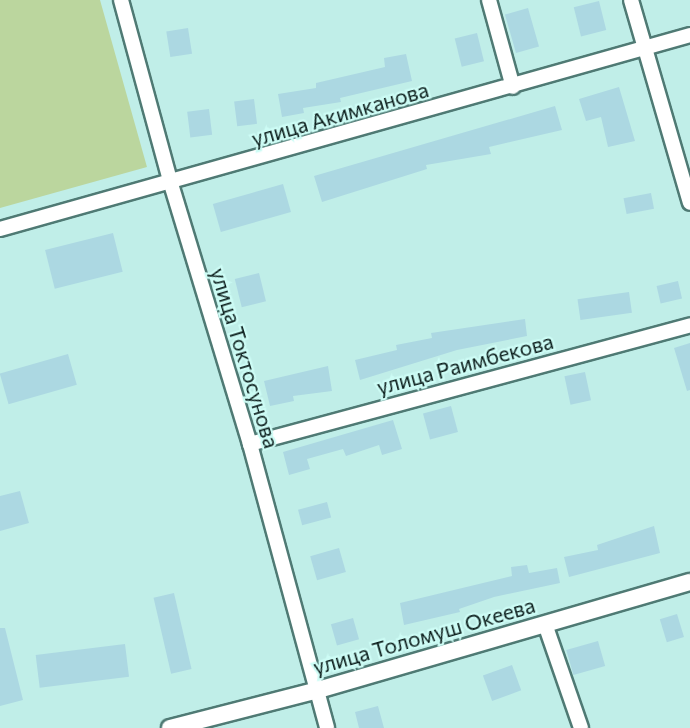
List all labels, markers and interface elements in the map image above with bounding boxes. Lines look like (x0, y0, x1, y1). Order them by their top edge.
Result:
street label: улица Акимканова (249, 77, 431, 151)
street label: улица Токтосунова (206, 265, 284, 451)
street label: улица Раимбекова (374, 328, 556, 400)
street label: улица Толомуш Океева (310, 592, 538, 680)

